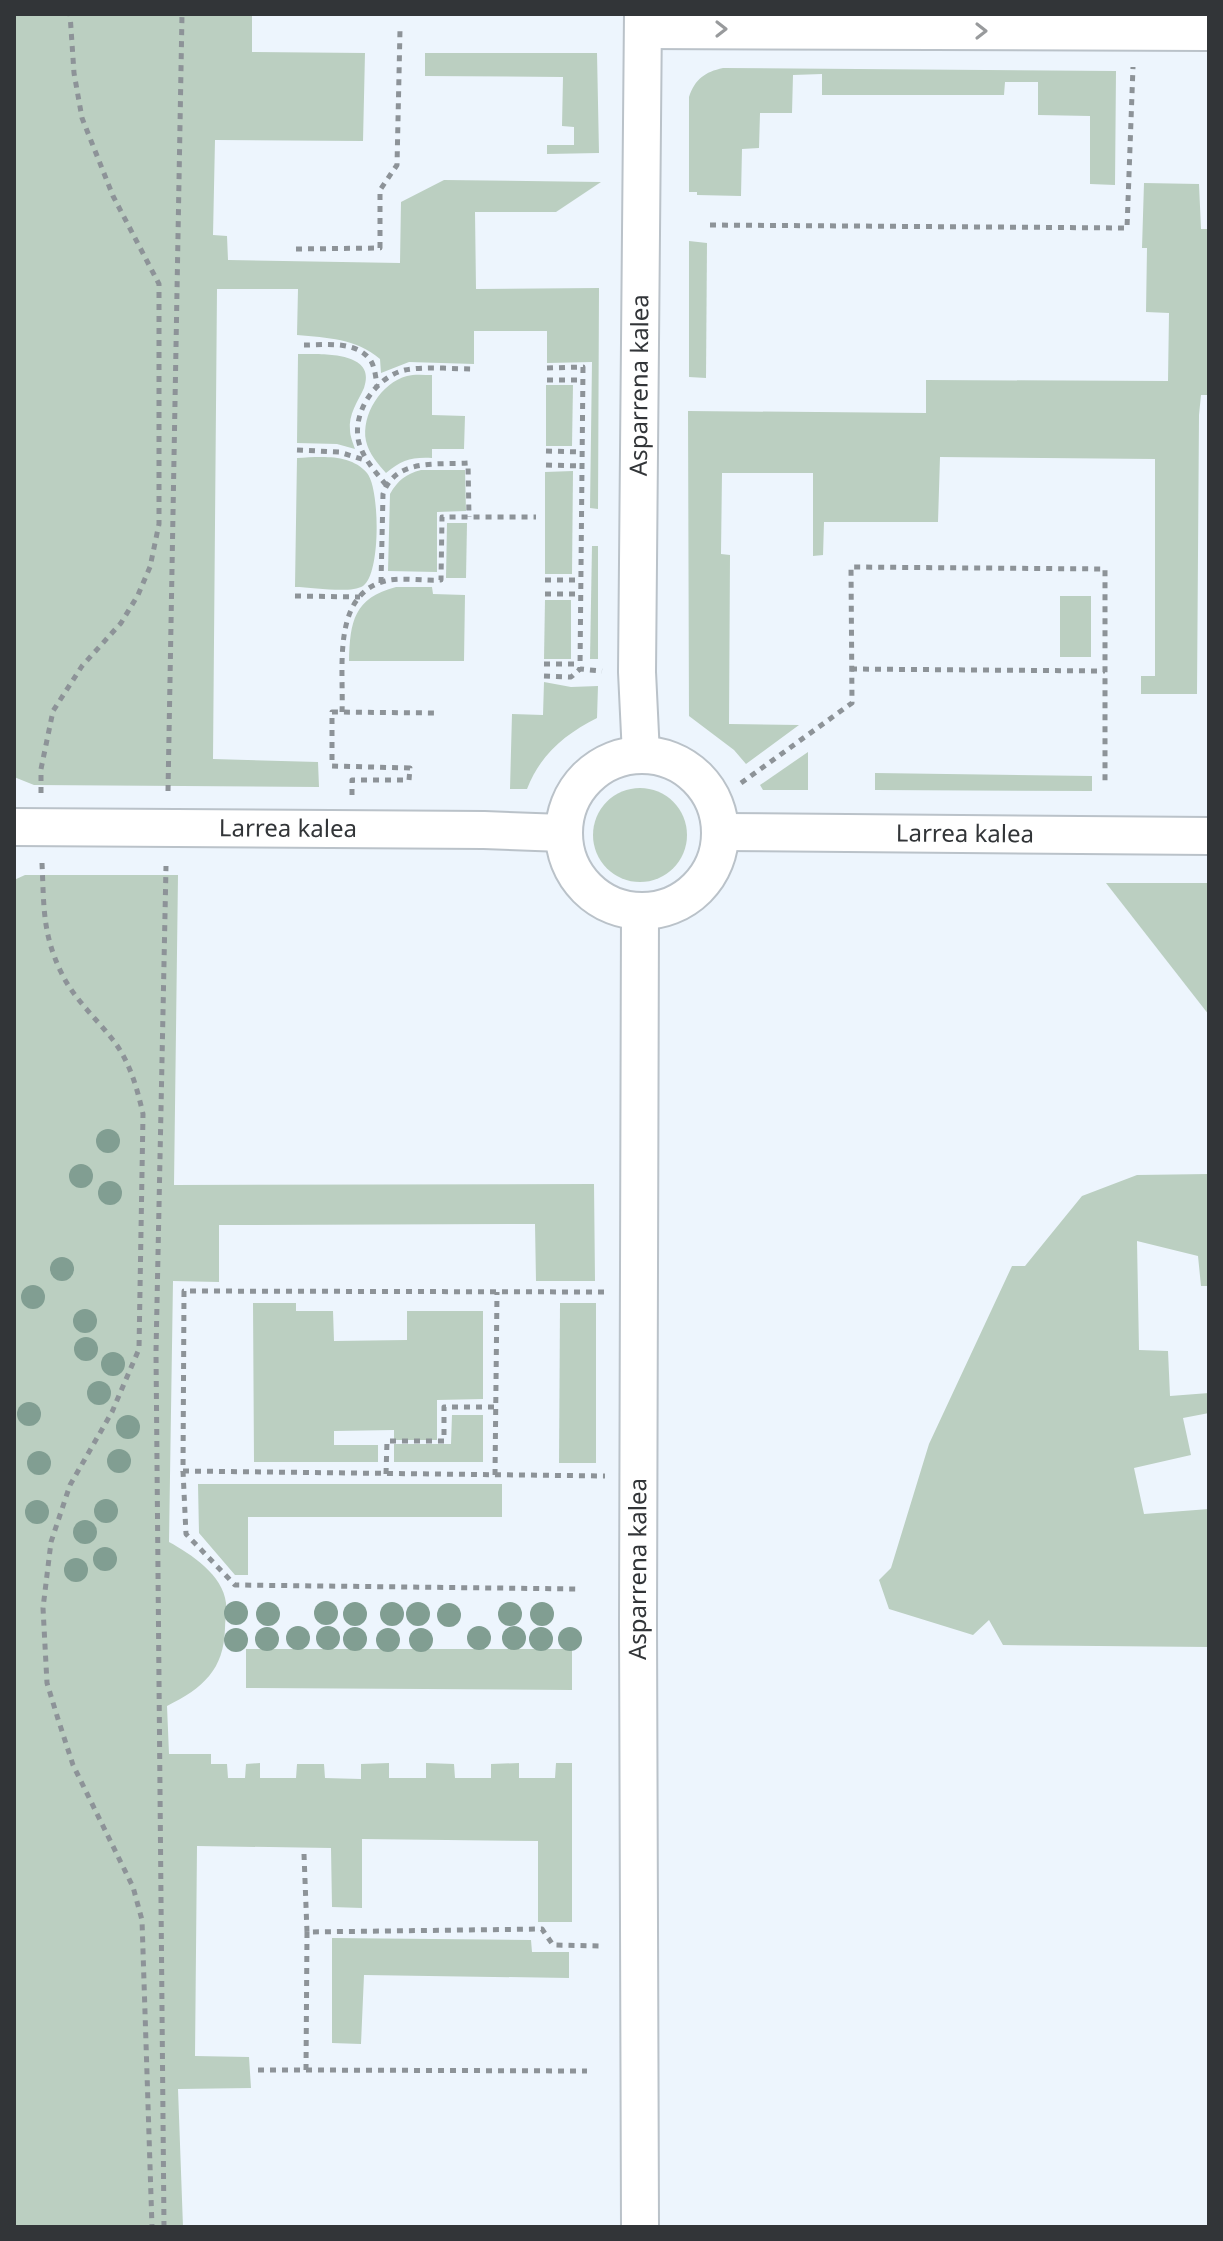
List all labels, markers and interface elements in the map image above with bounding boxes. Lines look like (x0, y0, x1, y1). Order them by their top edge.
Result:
one-way arrow (715, 20, 728, 38)
one-way arrow (975, 22, 988, 39)
street label: Asparrena kalea (621, 294, 655, 476)
street label: Larrea kalea (219, 810, 357, 844)
street label: Larrea kalea (896, 815, 1034, 850)
street label: Asparrena kalea (620, 1478, 653, 1660)

